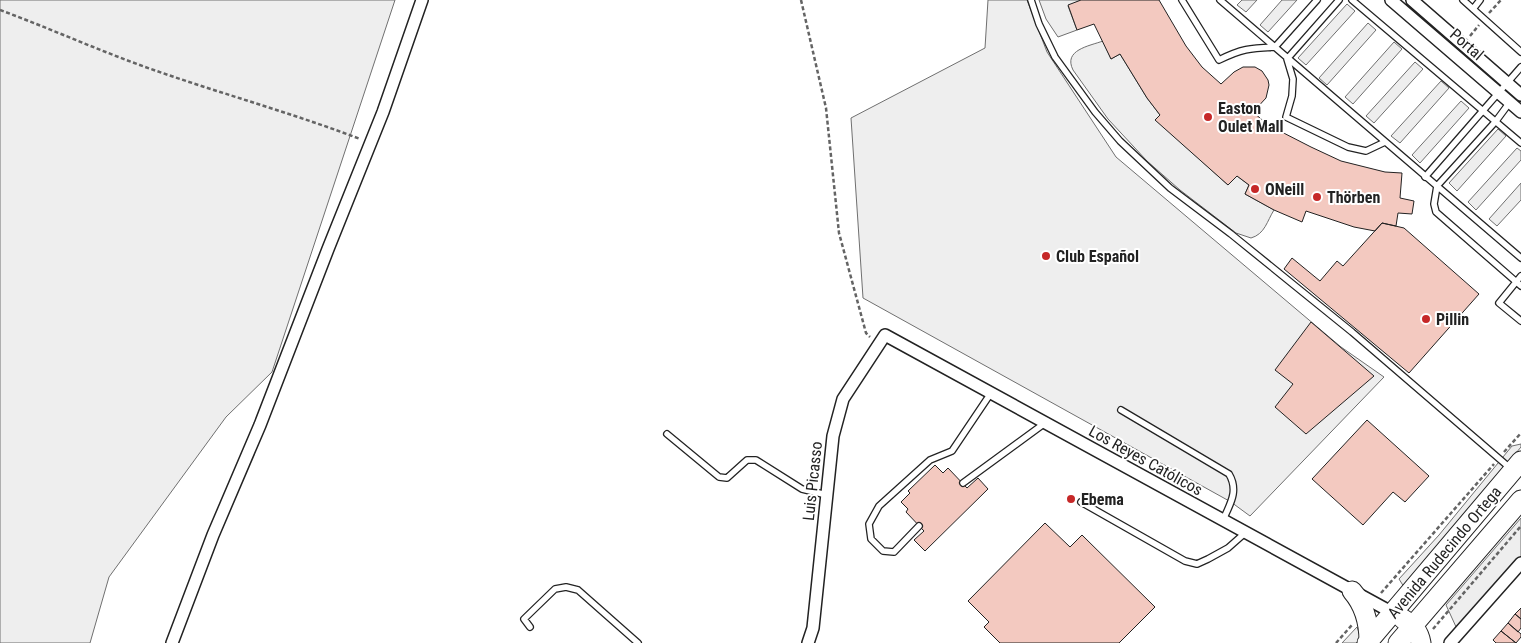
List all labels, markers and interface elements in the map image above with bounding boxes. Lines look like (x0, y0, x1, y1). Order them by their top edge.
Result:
street label: Portal (1446, 25, 1487, 64)
place label: Easton Oulet Mall (1218, 99, 1284, 136)
marker: Easton Oulet Mall (1202, 111, 1214, 123)
place label: ONeill (1265, 180, 1304, 199)
marker: ONeill (1249, 183, 1261, 195)
place label: Thörben (1327, 188, 1380, 207)
marker: Thörben (1311, 191, 1323, 203)
place label: Club Español (1056, 247, 1139, 266)
marker: Club Español (1040, 250, 1052, 262)
place label: Pillin (1436, 310, 1469, 329)
marker: Pillin (1420, 313, 1432, 325)
street label: Los Reyes Católicos (1086, 421, 1206, 500)
street label: Luis Picasso (799, 440, 826, 522)
street label: Avenida Rudecindo Ortega (1384, 482, 1505, 622)
place label: Ebema (1081, 490, 1124, 509)
marker: Ebema (1065, 493, 1077, 505)

